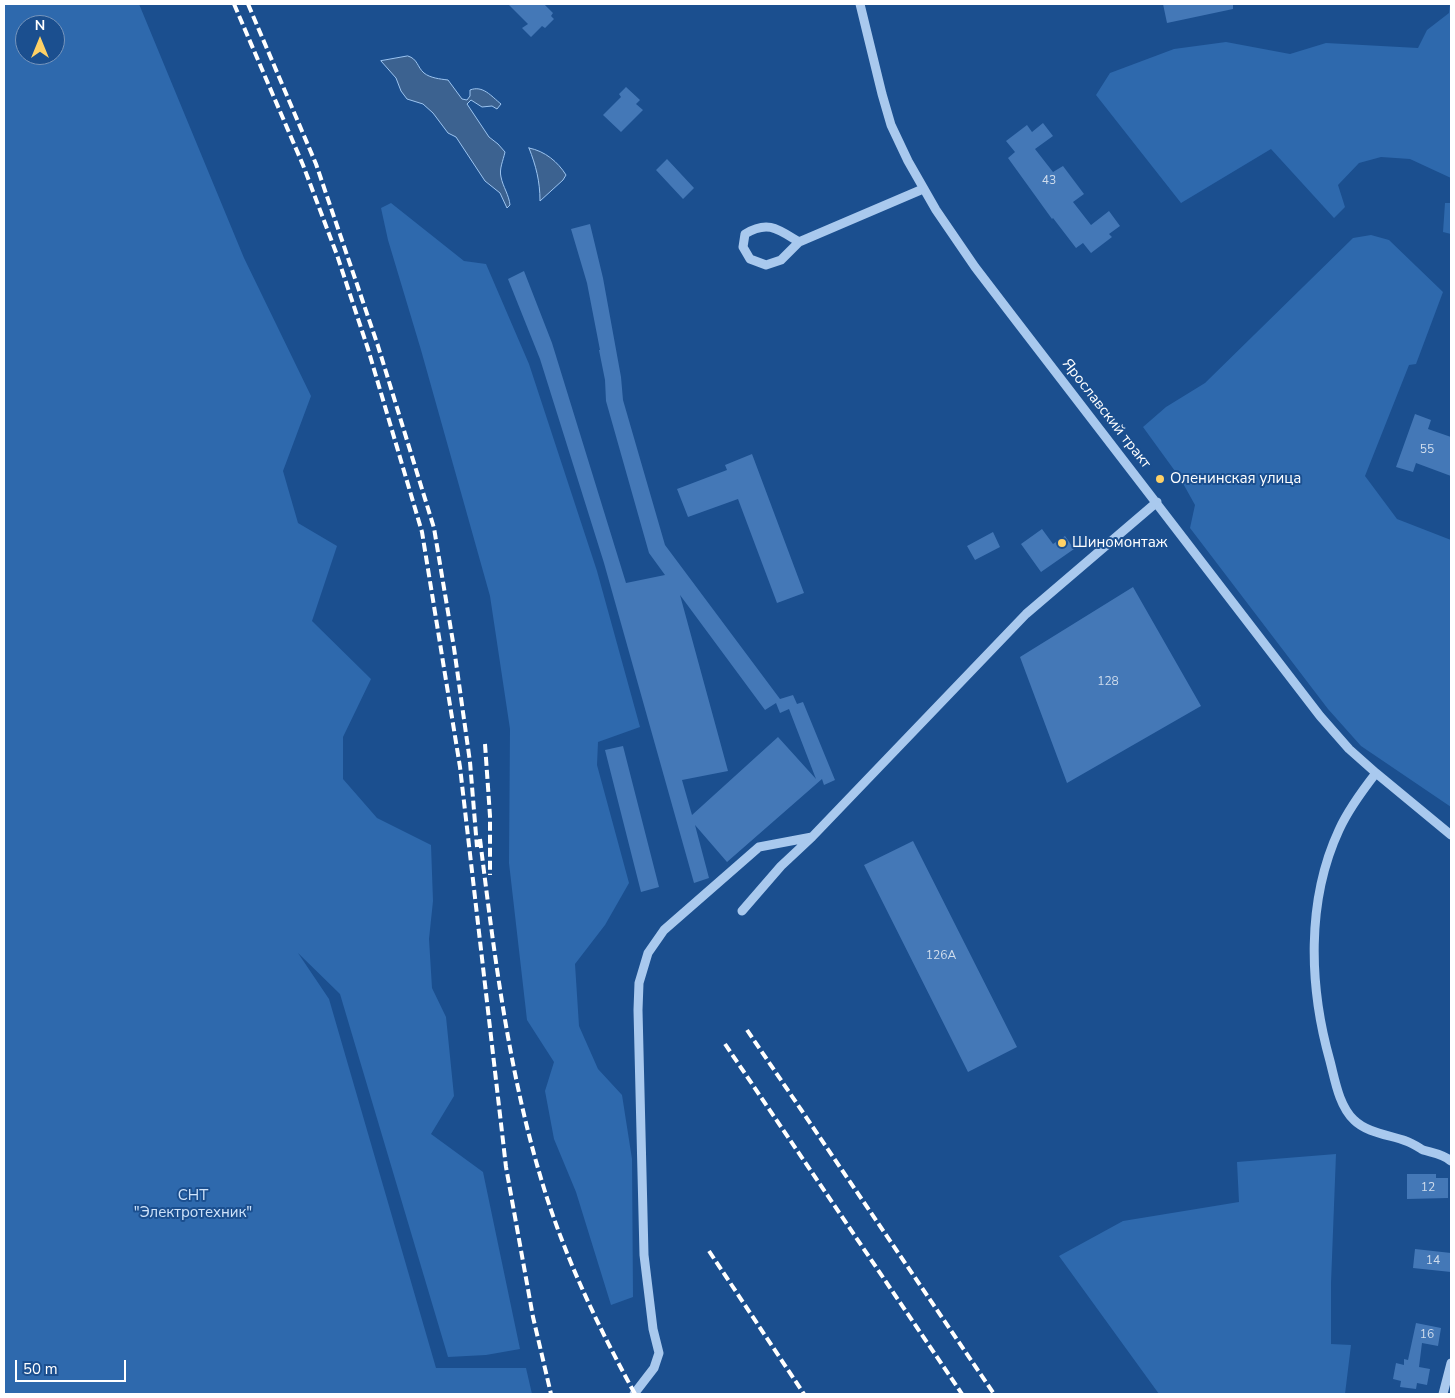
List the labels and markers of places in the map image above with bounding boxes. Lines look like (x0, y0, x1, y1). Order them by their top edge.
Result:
place label: Оленинская улица (1170, 470, 1301, 488)
marker: Оленинская улица (1154, 473, 1166, 485)
place label: Шиномонтаж (1072, 534, 1168, 552)
marker: Шиномонтаж (1056, 537, 1068, 549)

